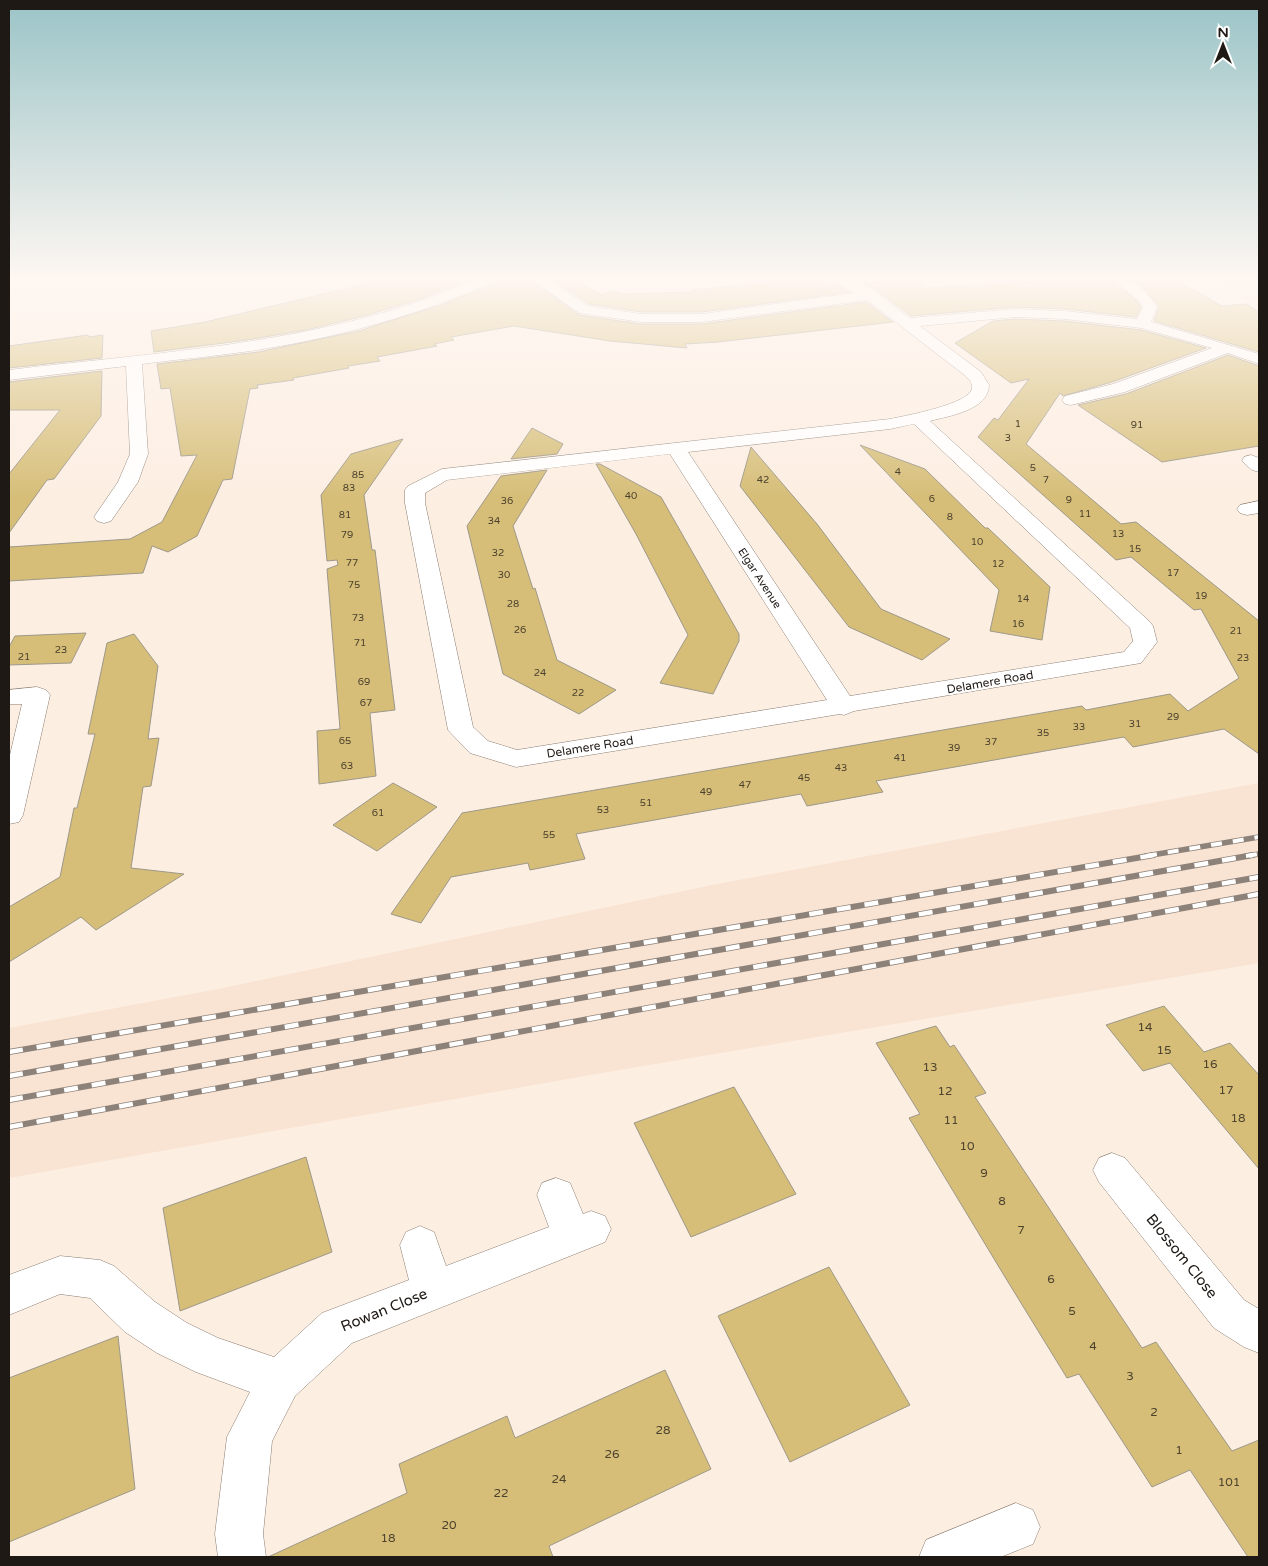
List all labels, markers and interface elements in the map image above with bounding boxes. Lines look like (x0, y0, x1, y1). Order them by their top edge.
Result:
north arrow (1198, 20, 1248, 70)
text: N (1217, 24, 1229, 41)
house number: 1 (1015, 418, 1021, 430)
house number: 91 (1131, 419, 1143, 431)
house number: 3 (1005, 432, 1011, 444)
house number: 5 (1030, 462, 1036, 474)
house number: 4 (895, 466, 901, 478)
house number: 85 (352, 469, 364, 481)
house number: 42 (757, 474, 769, 486)
house number: 7 (1043, 474, 1049, 486)
house number: 83 (343, 482, 355, 494)
house number: 40 (625, 490, 637, 502)
house number: 6 (929, 493, 935, 505)
house number: 9 (1066, 494, 1072, 506)
house number: 36 (501, 495, 513, 507)
house number: 11 (1079, 508, 1091, 520)
house number: 81 (339, 509, 351, 521)
house number: 8 (947, 511, 953, 523)
house number: 34 (488, 515, 500, 527)
house number: 13 (1112, 528, 1124, 540)
house number: 79 (341, 529, 353, 541)
house number: 10 (971, 536, 983, 548)
house number: 15 (1129, 543, 1141, 555)
street label: Elgar Avenue (735, 546, 784, 611)
house number: 32 (492, 547, 504, 559)
house number: 77 (346, 557, 358, 569)
house number: 12 (992, 558, 1004, 570)
house number: 17 (1167, 567, 1179, 579)
house number: 30 (498, 569, 510, 581)
house number: 75 (348, 579, 360, 591)
house number: 19 (1195, 590, 1207, 602)
house number: 14 (1017, 593, 1029, 605)
house number: 28 (507, 598, 519, 610)
house number: 73 (352, 612, 364, 624)
house number: 16 (1012, 618, 1024, 630)
house number: 26 (514, 624, 526, 636)
house number: 21 (1230, 625, 1242, 637)
house number: 71 (354, 637, 366, 649)
house number: 23 (55, 644, 67, 656)
house number: 21 (18, 651, 30, 663)
house number: 23 (1237, 652, 1249, 664)
house number: 24 (534, 667, 546, 679)
street label: Delamere Road (946, 667, 1034, 697)
house number: 69 (358, 676, 370, 688)
house number: 22 (572, 687, 584, 699)
house number: 67 (360, 697, 372, 709)
house number: 29 (1167, 711, 1179, 723)
house number: 31 (1129, 718, 1141, 730)
house number: 33 (1073, 721, 1085, 733)
house number: 35 (1037, 727, 1049, 739)
street label: Delamere Road (546, 733, 634, 761)
house number: 65 (339, 735, 351, 747)
house number: 37 (985, 736, 997, 748)
house number: 39 (948, 742, 960, 754)
house number: 41 (894, 752, 906, 764)
house number: 63 (341, 760, 353, 772)
house number: 43 (835, 762, 847, 774)
house number: 45 (798, 772, 810, 784)
house number: 47 (739, 779, 751, 791)
house number: 49 (700, 786, 712, 798)
house number: 51 (640, 797, 652, 809)
house number: 53 (597, 804, 609, 816)
house number: 61 (372, 807, 384, 819)
house number: 55 (543, 829, 555, 841)
house number: 14 (1137, 1020, 1153, 1034)
house number: 15 (1156, 1043, 1172, 1057)
house number: 16 (1202, 1057, 1218, 1071)
house number: 13 (922, 1060, 938, 1074)
house number: 17 (1218, 1083, 1234, 1097)
house number: 12 (937, 1084, 953, 1098)
house number: 18 (1230, 1111, 1246, 1125)
house number: 11 (943, 1113, 959, 1127)
house number: 10 (959, 1139, 975, 1153)
house number: 9 (980, 1166, 988, 1180)
house number: 8 (998, 1194, 1006, 1208)
street label: Blossom Close (1142, 1210, 1222, 1302)
house number: 7 (1017, 1223, 1025, 1237)
house number: 6 (1047, 1272, 1055, 1286)
street label: Rowan Close (338, 1284, 430, 1336)
house number: 5 (1068, 1304, 1076, 1318)
house number: 4 (1089, 1339, 1097, 1353)
house number: 3 (1126, 1369, 1134, 1383)
house number: 2 (1150, 1405, 1158, 1419)
house number: 28 (655, 1423, 671, 1437)
house number: 1 (1175, 1443, 1183, 1457)
house number: 26 (604, 1447, 620, 1461)
house number: 24 (551, 1472, 567, 1486)
house number: 101 (1218, 1475, 1240, 1489)
house number: 22 (493, 1486, 509, 1500)
house number: 20 (441, 1518, 457, 1532)
house number: 18 (380, 1531, 396, 1545)

